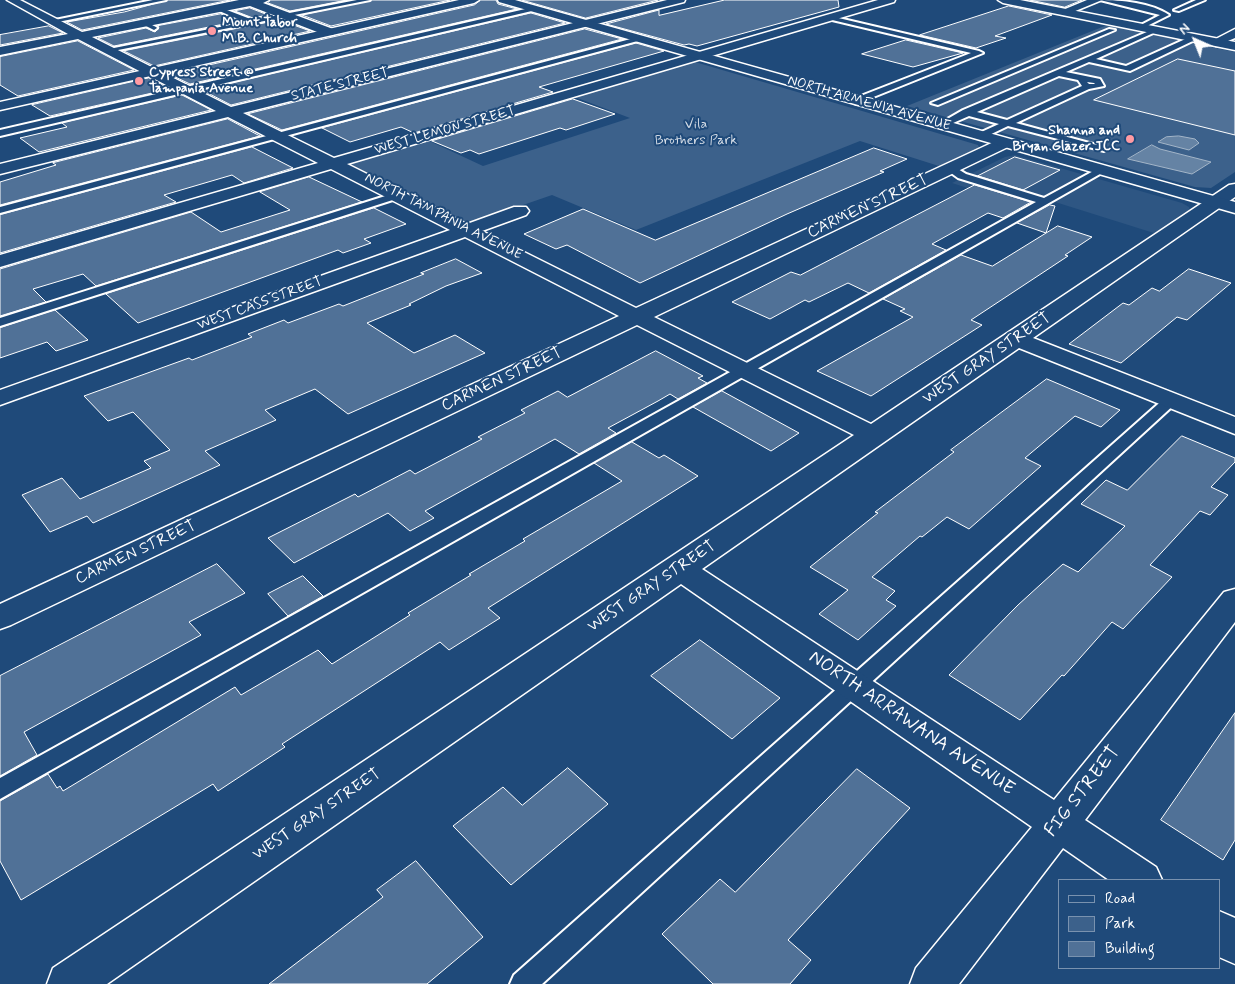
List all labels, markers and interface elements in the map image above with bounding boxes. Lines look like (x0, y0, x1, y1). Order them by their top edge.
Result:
place label: Mount Tabor M.B. Church (222, 15, 297, 48)
north arrow (1170, 15, 1220, 65)
text: N (1175, 20, 1194, 39)
marker: Mount Tabor M.B. Church (206, 25, 218, 37)
place label: Cypress Street @ Tampania Avenue (149, 65, 254, 98)
street label: STATE STREET (290, 65, 390, 105)
street label: NORTH ARMENIA AVENUE (785, 73, 953, 135)
marker: Cypress Street @ Tampania Avenue (133, 75, 145, 87)
street label: WEST LEMON STREET (373, 103, 517, 159)
park label: Vila Brothers Park (655, 117, 737, 150)
place label: Shanna and Bryan Glazer JCC (1013, 123, 1120, 156)
marker: Shanna and Bryan Glazer JCC (1124, 133, 1136, 145)
street label: NORTH TAMPANIA AVENUE (361, 170, 525, 264)
street label: CARMEN STREET (805, 171, 931, 243)
street label: WEST CASS STREET (195, 274, 325, 334)
street label: WEST GRAY STREET (919, 309, 1055, 409)
street label: CARMEN STREET (439, 344, 565, 416)
street label: CARMEN STREET (73, 517, 199, 589)
street label: WEST GRAY STREET (584, 537, 720, 637)
street label: NORTH ARRAWANA AVENUE (804, 647, 1018, 801)
street label: FIG STREET (1040, 742, 1126, 842)
street label: WEST GRAY STREET (249, 765, 385, 865)
legend (1058, 879, 1220, 969)
text: Road (1105, 889, 1135, 909)
text: Park (1105, 914, 1135, 934)
text: Building (1105, 939, 1155, 959)

